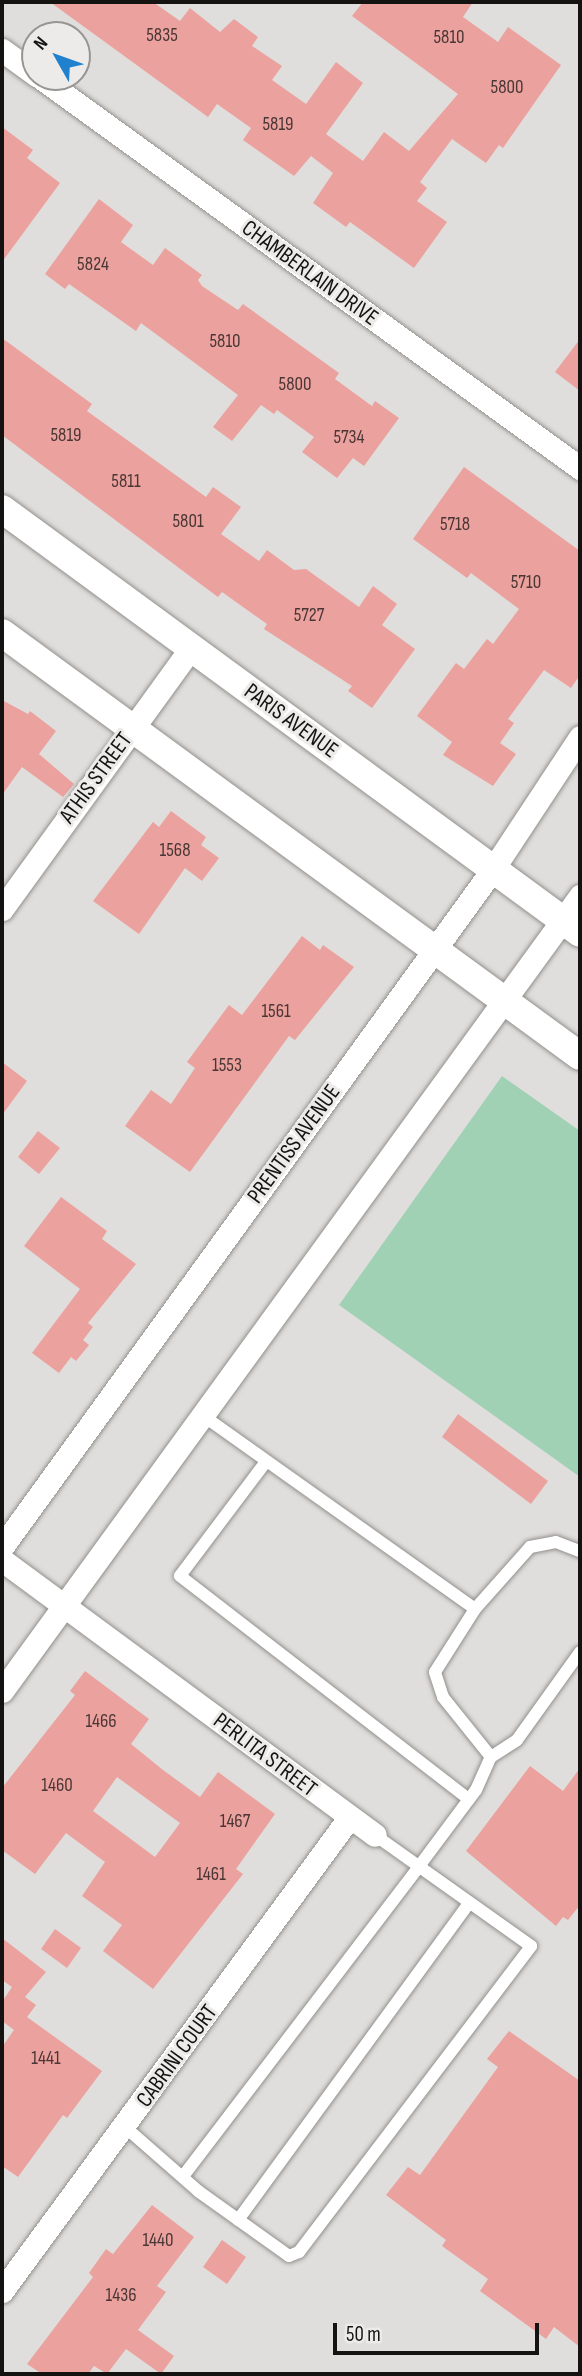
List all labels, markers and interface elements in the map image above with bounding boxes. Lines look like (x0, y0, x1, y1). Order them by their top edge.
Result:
north arrow (21, 21, 91, 91)
house number: 5835 (146, 25, 178, 47)
house number: 5810 (433, 27, 465, 49)
text: N (29, 32, 53, 55)
house number: 5800 (491, 77, 523, 99)
house number: 5819 (262, 114, 294, 136)
street label: CHAMBERLAIN DRIVE (236, 214, 384, 332)
house number: 5824 (77, 254, 109, 276)
house number: 5810 (209, 331, 241, 353)
house number: 5800 (279, 374, 311, 396)
house number: 5819 (50, 425, 82, 447)
house number: 5734 (333, 427, 365, 449)
house number: 5811 (111, 471, 141, 493)
house number: 5801 (172, 511, 204, 533)
house number: 5718 (440, 514, 470, 536)
house number: 5710 (511, 572, 541, 594)
house number: 5727 (294, 605, 324, 627)
street label: PARIS AVENUE (239, 678, 343, 764)
street label: ATHIS STREET (54, 727, 138, 829)
house number: 1568 (160, 840, 190, 862)
house number: 1561 (261, 1001, 291, 1023)
house number: 1553 (212, 1055, 242, 1077)
street label: PRENTISS AVENUE (242, 1079, 346, 1209)
street label: PERLITA STREET (208, 1707, 322, 1803)
house number: 1466 (85, 1711, 117, 1733)
house number: 1460 (41, 1775, 73, 1797)
house number: 1467 (220, 1811, 250, 1833)
house number: 1461 (196, 1864, 226, 1886)
street label: CABRINI COURT (131, 1999, 223, 2113)
house number: 1441 (31, 2048, 61, 2070)
house number: 1440 (142, 2230, 174, 2252)
house number: 1436 (106, 2285, 136, 2307)
scale bar (337, 2310, 544, 2354)
text: 50 m (346, 2322, 381, 2347)

